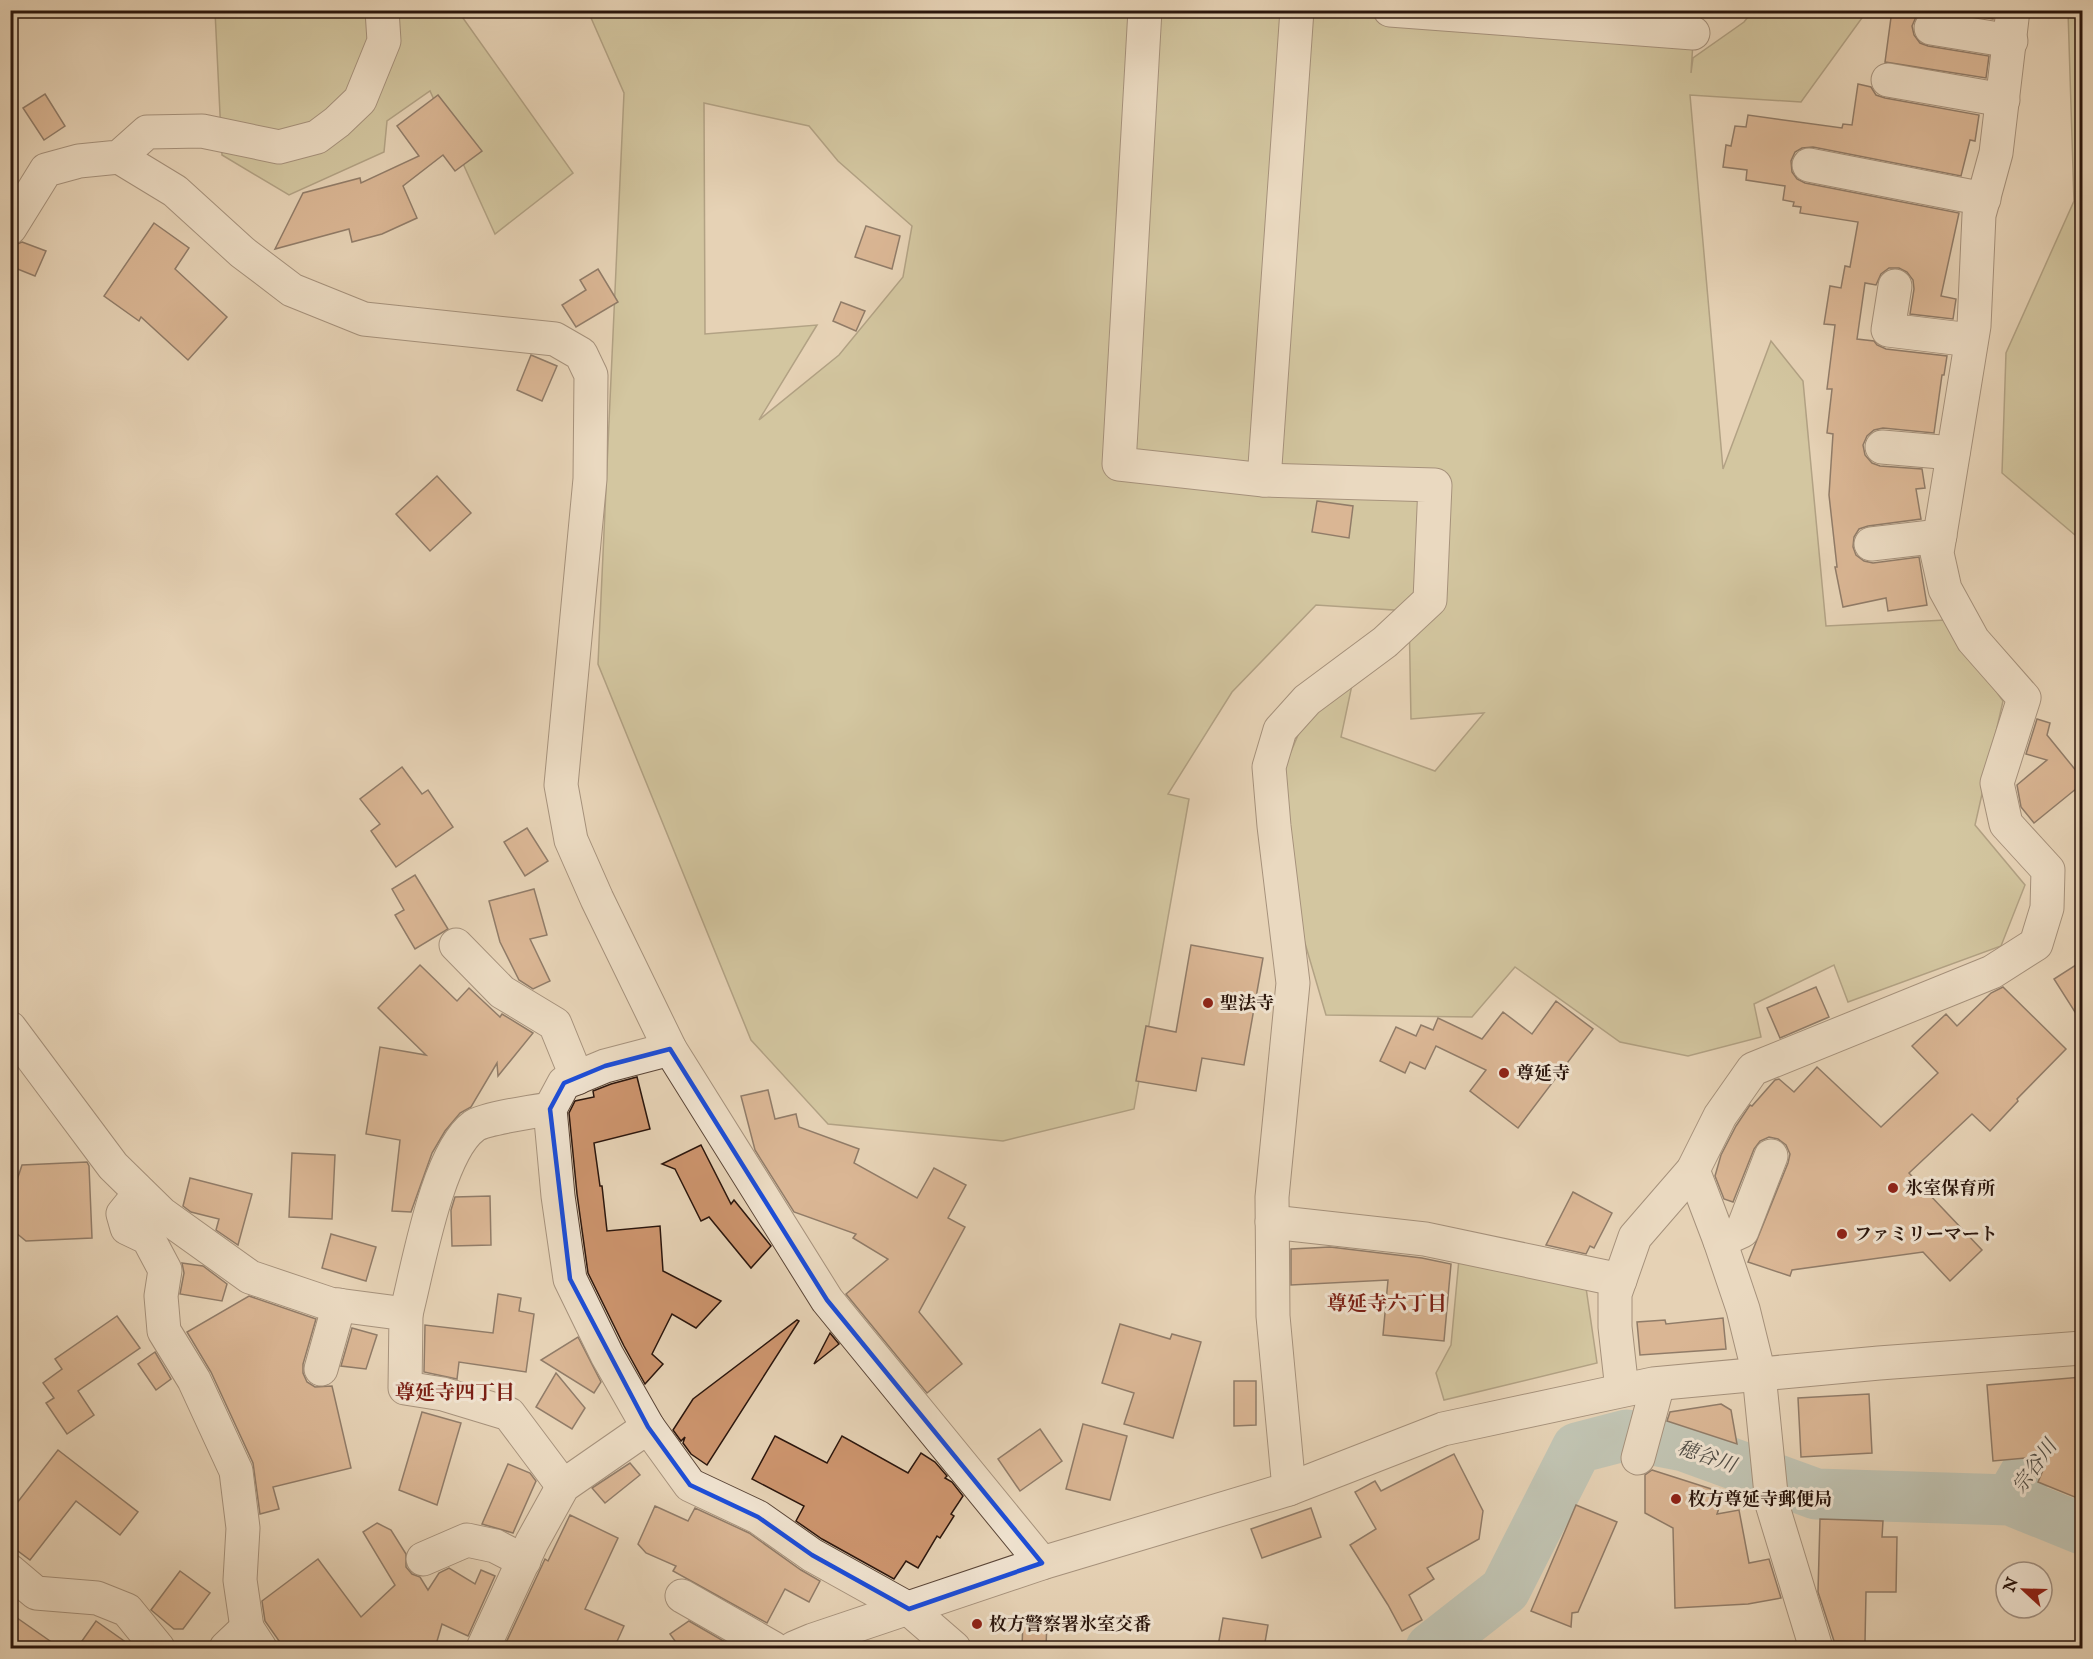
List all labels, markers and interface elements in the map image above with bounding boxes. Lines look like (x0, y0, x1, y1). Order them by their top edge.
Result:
place label: 聖法寺 (1220, 993, 1274, 1016)
marker: 聖法寺 (1201, 996, 1215, 1010)
place label: 尊延寺 (1516, 1063, 1570, 1086)
marker: 尊延寺 (1497, 1066, 1511, 1080)
place label: 氷室保育所 (1905, 1178, 1995, 1201)
marker: 氷室保育所 (1886, 1181, 1900, 1195)
place label: ファミリーマート (1854, 1224, 1998, 1247)
marker: ファミリーマート (1835, 1227, 1849, 1241)
district label: 尊延寺六丁目 (1327, 1292, 1447, 1317)
district label: 尊延寺四丁目 (395, 1381, 515, 1406)
water label: 宗谷川 (2007, 1434, 2064, 1498)
water label: 穂谷川 (1674, 1436, 1741, 1480)
place label: 枚方尊延寺郵便局 (1688, 1489, 1832, 1512)
marker: 枚方尊延寺郵便局 (1669, 1492, 1683, 1506)
north arrow (1994, 1560, 2054, 1620)
text: N (2000, 1575, 2024, 1596)
place label: 枚方警察署氷室交番 (989, 1614, 1151, 1637)
marker: 枚方警察署氷室交番 (970, 1617, 984, 1631)

